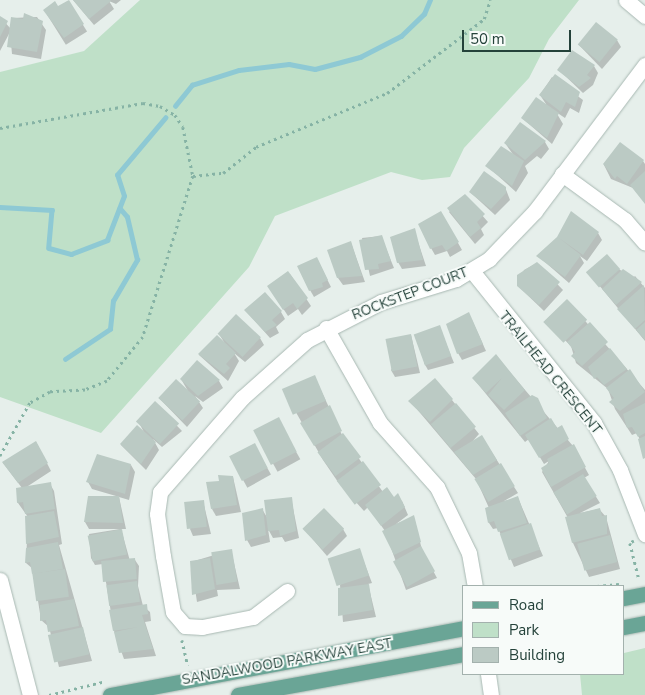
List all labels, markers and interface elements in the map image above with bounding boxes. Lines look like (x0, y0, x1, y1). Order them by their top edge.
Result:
scale bar (465, 20, 574, 52)
text: 50 m (470, 29, 505, 49)
street label: ROCKSTEP COURT (350, 264, 470, 324)
street label: TRAILHEAD CRESCENT (495, 308, 605, 438)
legend (462, 585, 625, 675)
text: Road (509, 595, 544, 615)
text: Park (509, 620, 539, 640)
street label: SANDALWOOD PARKWAY EAST (181, 635, 393, 689)
text: Building (509, 645, 565, 665)

